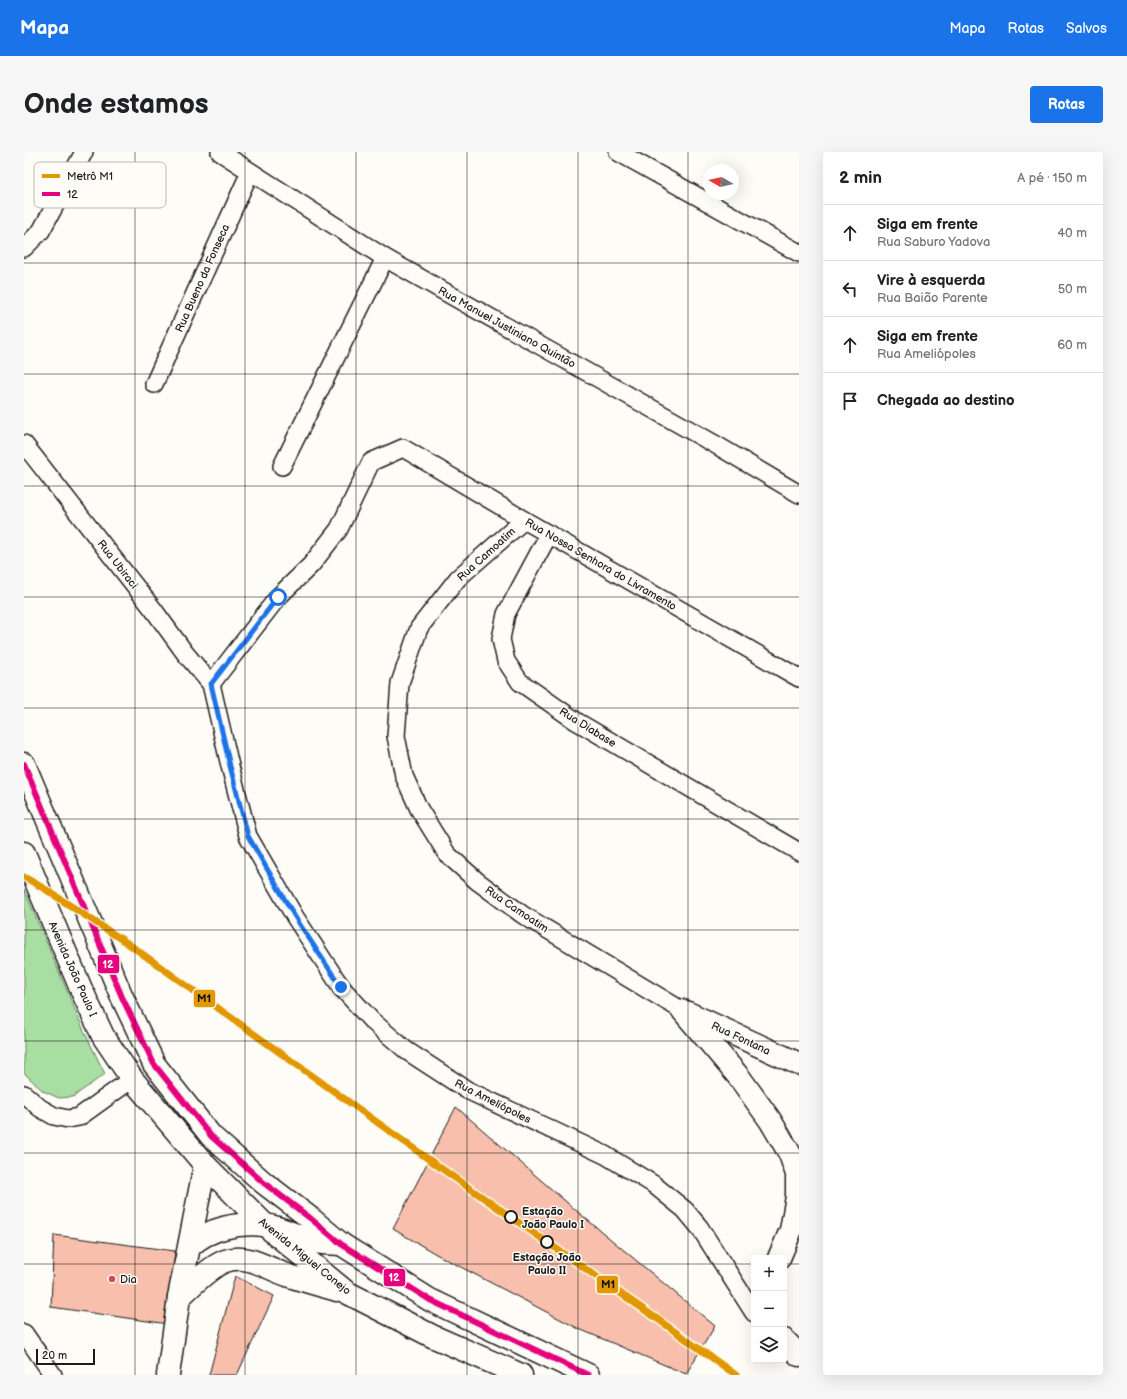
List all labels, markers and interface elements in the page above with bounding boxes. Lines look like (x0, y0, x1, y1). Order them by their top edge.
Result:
text: Mapa (20, 17, 69, 40)
text: Mapa (949, 20, 986, 37)
text: Rotas (1008, 20, 1044, 37)
text: Salvos (1066, 20, 1107, 37)
button: Rotas (1030, 86, 1103, 123)
text: Onde estamos (24, 88, 209, 121)
legend (34, 162, 166, 208)
north arrow (703, 164, 739, 200)
text: 2 min (839, 168, 882, 188)
text: Metrô M1 (67, 170, 113, 183)
text: A pé · 150 m (1017, 170, 1087, 186)
text: 12 (67, 188, 78, 201)
text: Siga em frente (877, 215, 978, 234)
street label: Rua Bueno da Fonseca (173, 222, 232, 334)
icon: ahead (839, 222, 861, 244)
text: 40 m (1057, 225, 1087, 241)
text: Rua Saburo Yadova (877, 234, 990, 250)
text: Vire à esquerda (877, 271, 985, 290)
icon: left (839, 278, 861, 300)
text: 50 m (1058, 281, 1087, 297)
street label: Rua Manuel Justiniano Quintão (436, 284, 578, 371)
text: Rua Baião Parente (877, 290, 988, 306)
text: Siga em frente (877, 327, 978, 346)
icon: ahead (839, 334, 861, 356)
text: 60 m (1057, 337, 1087, 353)
text: Rua Ameliópoles (877, 346, 976, 362)
icon: arrive (839, 390, 861, 412)
text: Chegada ao destino (877, 391, 1015, 410)
street label: Rua Nossa Senhora do Livramento (523, 516, 679, 613)
street label: Rua Camoatim (455, 525, 518, 584)
street label: Rua Ubiraci (95, 537, 141, 591)
route start (269, 588, 287, 606)
street label: Rua Diabase (557, 705, 619, 750)
street label: Rua Camoatim (482, 883, 551, 935)
street label: Avenida João Paulo I (46, 920, 100, 1019)
line badge: 12 (97, 954, 120, 974)
text: 12 (102, 958, 114, 971)
route end (332, 978, 350, 996)
line badge: M1 (193, 989, 216, 1008)
text: M1 (197, 992, 211, 1005)
street label: Rua Fontana (709, 1019, 772, 1058)
street label: Rua Ameliópoles (453, 1077, 534, 1126)
place label: Estação João Paulo I (522, 1205, 584, 1231)
marker: Estação João Paulo I (504, 1210, 518, 1224)
street label: Avenida Miguel Conejo (256, 1215, 353, 1297)
marker: Estação João Paulo II (540, 1235, 554, 1249)
place label: Estação João Paulo II (513, 1251, 581, 1277)
map controls (751, 1255, 787, 1363)
button: + (751, 1255, 787, 1291)
line badge: 12 (383, 1268, 406, 1287)
text: 12 (388, 1271, 400, 1284)
place label: Dia (120, 1273, 137, 1286)
marker: Dia (107, 1274, 117, 1284)
line badge: M1 (596, 1275, 619, 1294)
text: M1 (601, 1278, 615, 1291)
button: − (751, 1291, 787, 1327)
button: layers (751, 1327, 787, 1363)
scale bar (36, 1347, 95, 1366)
text: 20 m (42, 1349, 67, 1362)

